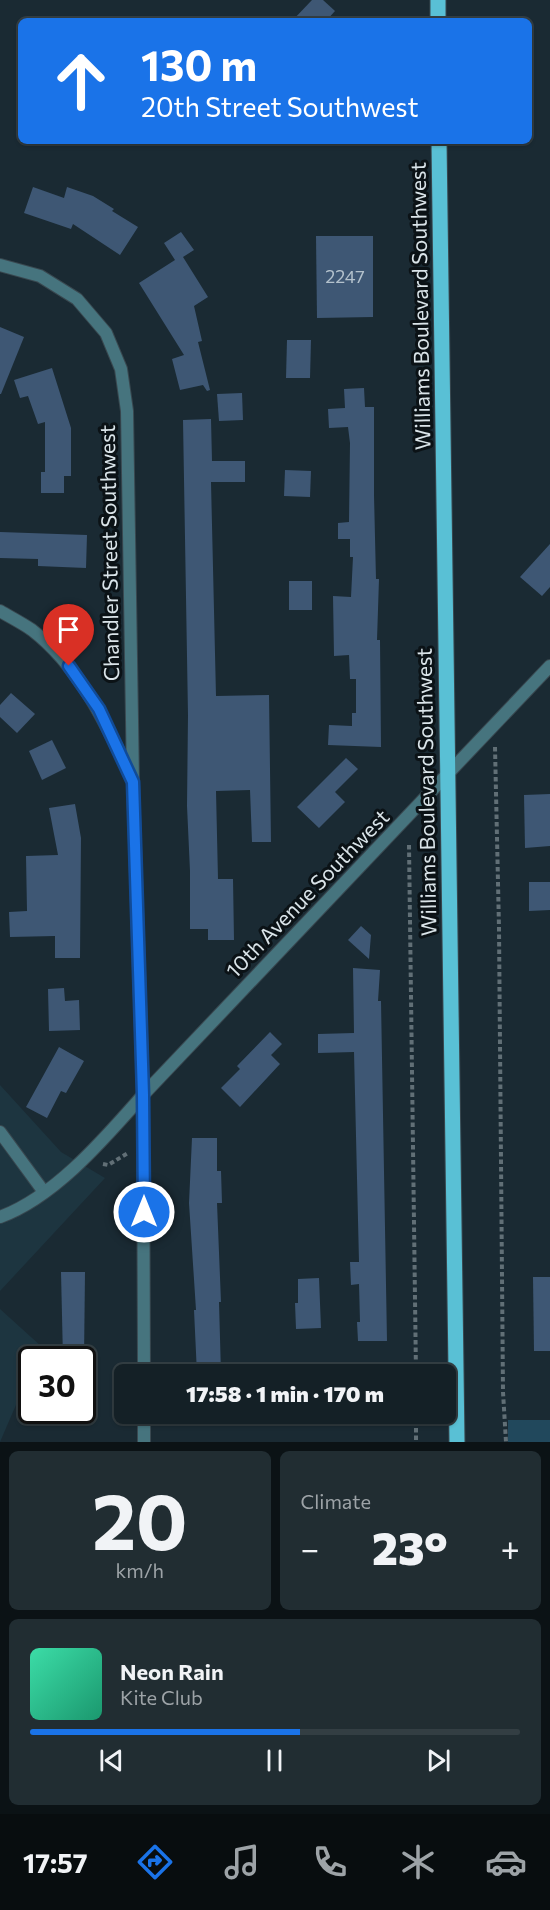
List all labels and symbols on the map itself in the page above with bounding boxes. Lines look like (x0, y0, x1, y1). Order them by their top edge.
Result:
street label: Williams Boulevard Southwest (404, 162, 435, 450)
house number: 2247 (325, 265, 365, 287)
street label: Chandler Street Southwest (94, 425, 123, 681)
pin (43, 604, 94, 666)
street label: Williams Boulevard Southwest (410, 648, 441, 936)
street label: 10th Avenue Southwest (220, 804, 394, 982)
position arrow (112, 1180, 176, 1244)
speed limit sign: 30 (18, 1346, 96, 1424)

